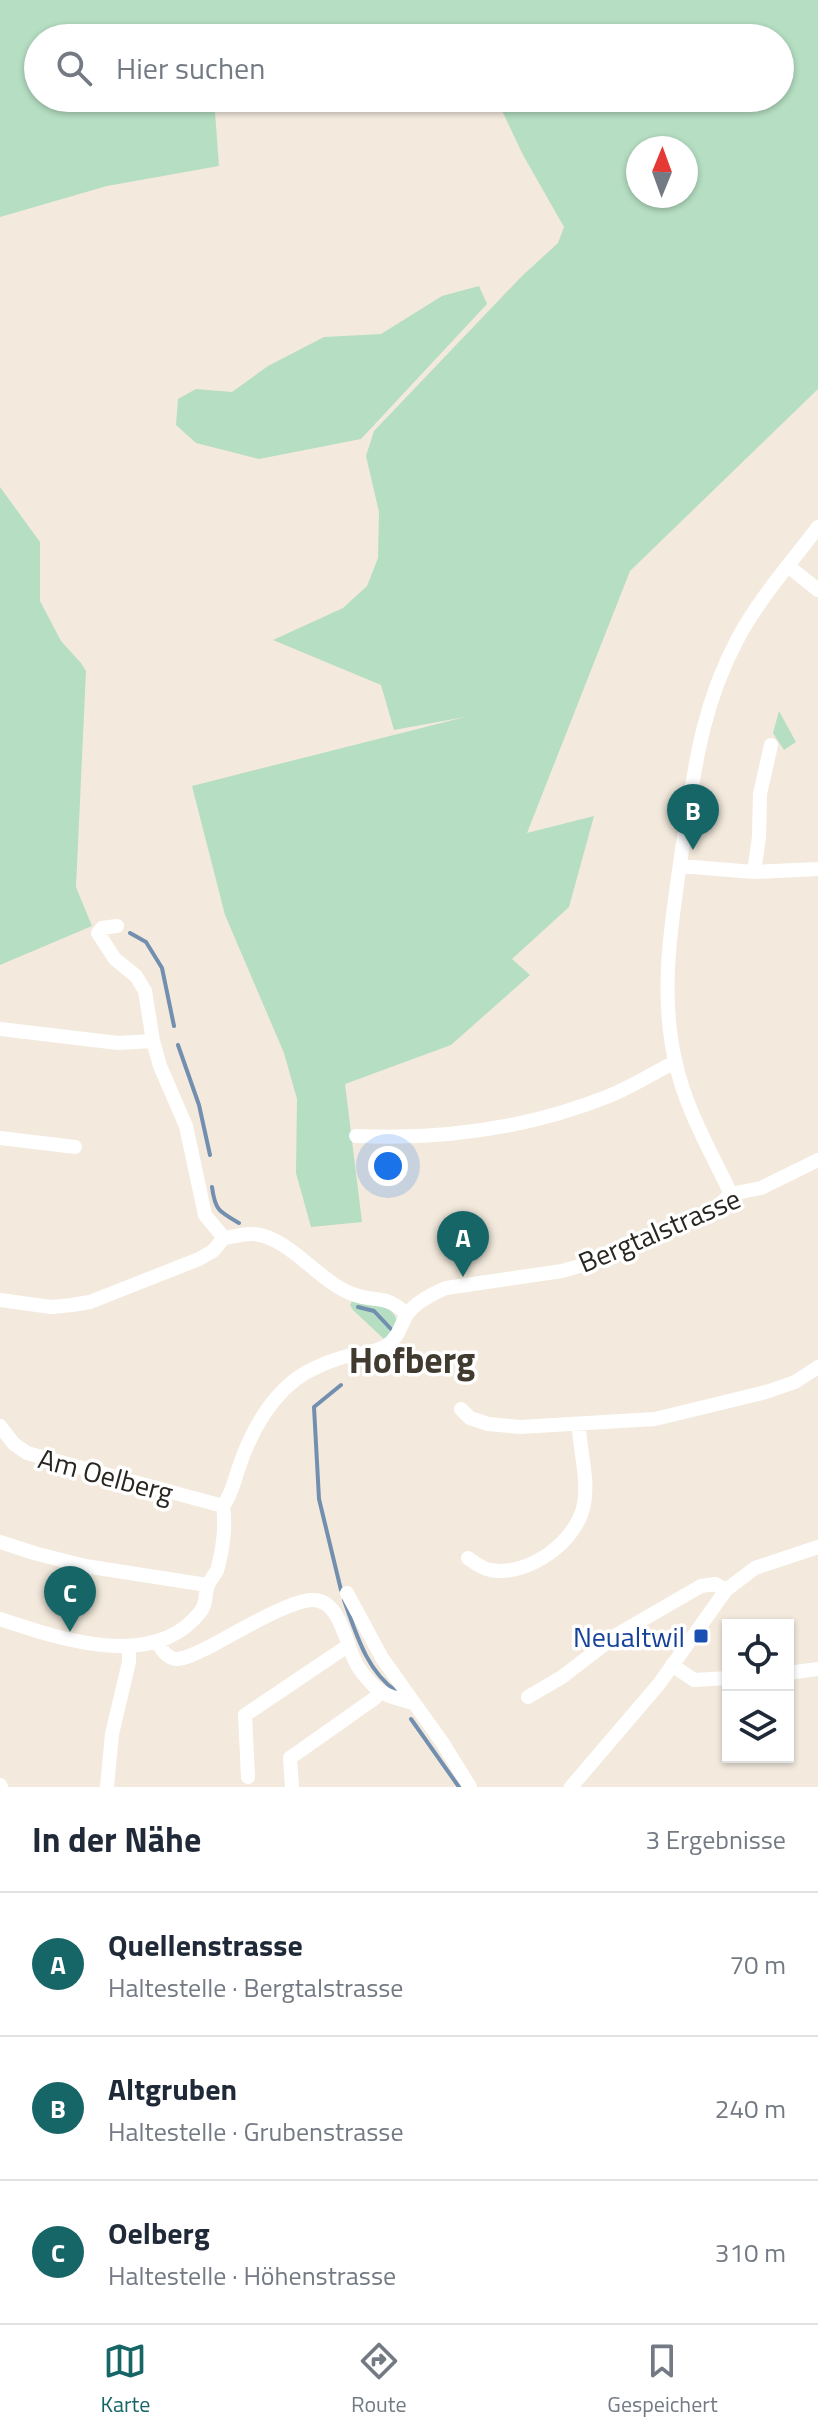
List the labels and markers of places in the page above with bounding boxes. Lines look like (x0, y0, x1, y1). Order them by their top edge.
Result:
pin: B (667, 784, 719, 850)
pin: A (437, 1211, 489, 1277)
pin: C (44, 1566, 96, 1632)
place label: Neualtwil (573, 1615, 685, 1658)
marker: Neualtwil (692, 1627, 710, 1645)

